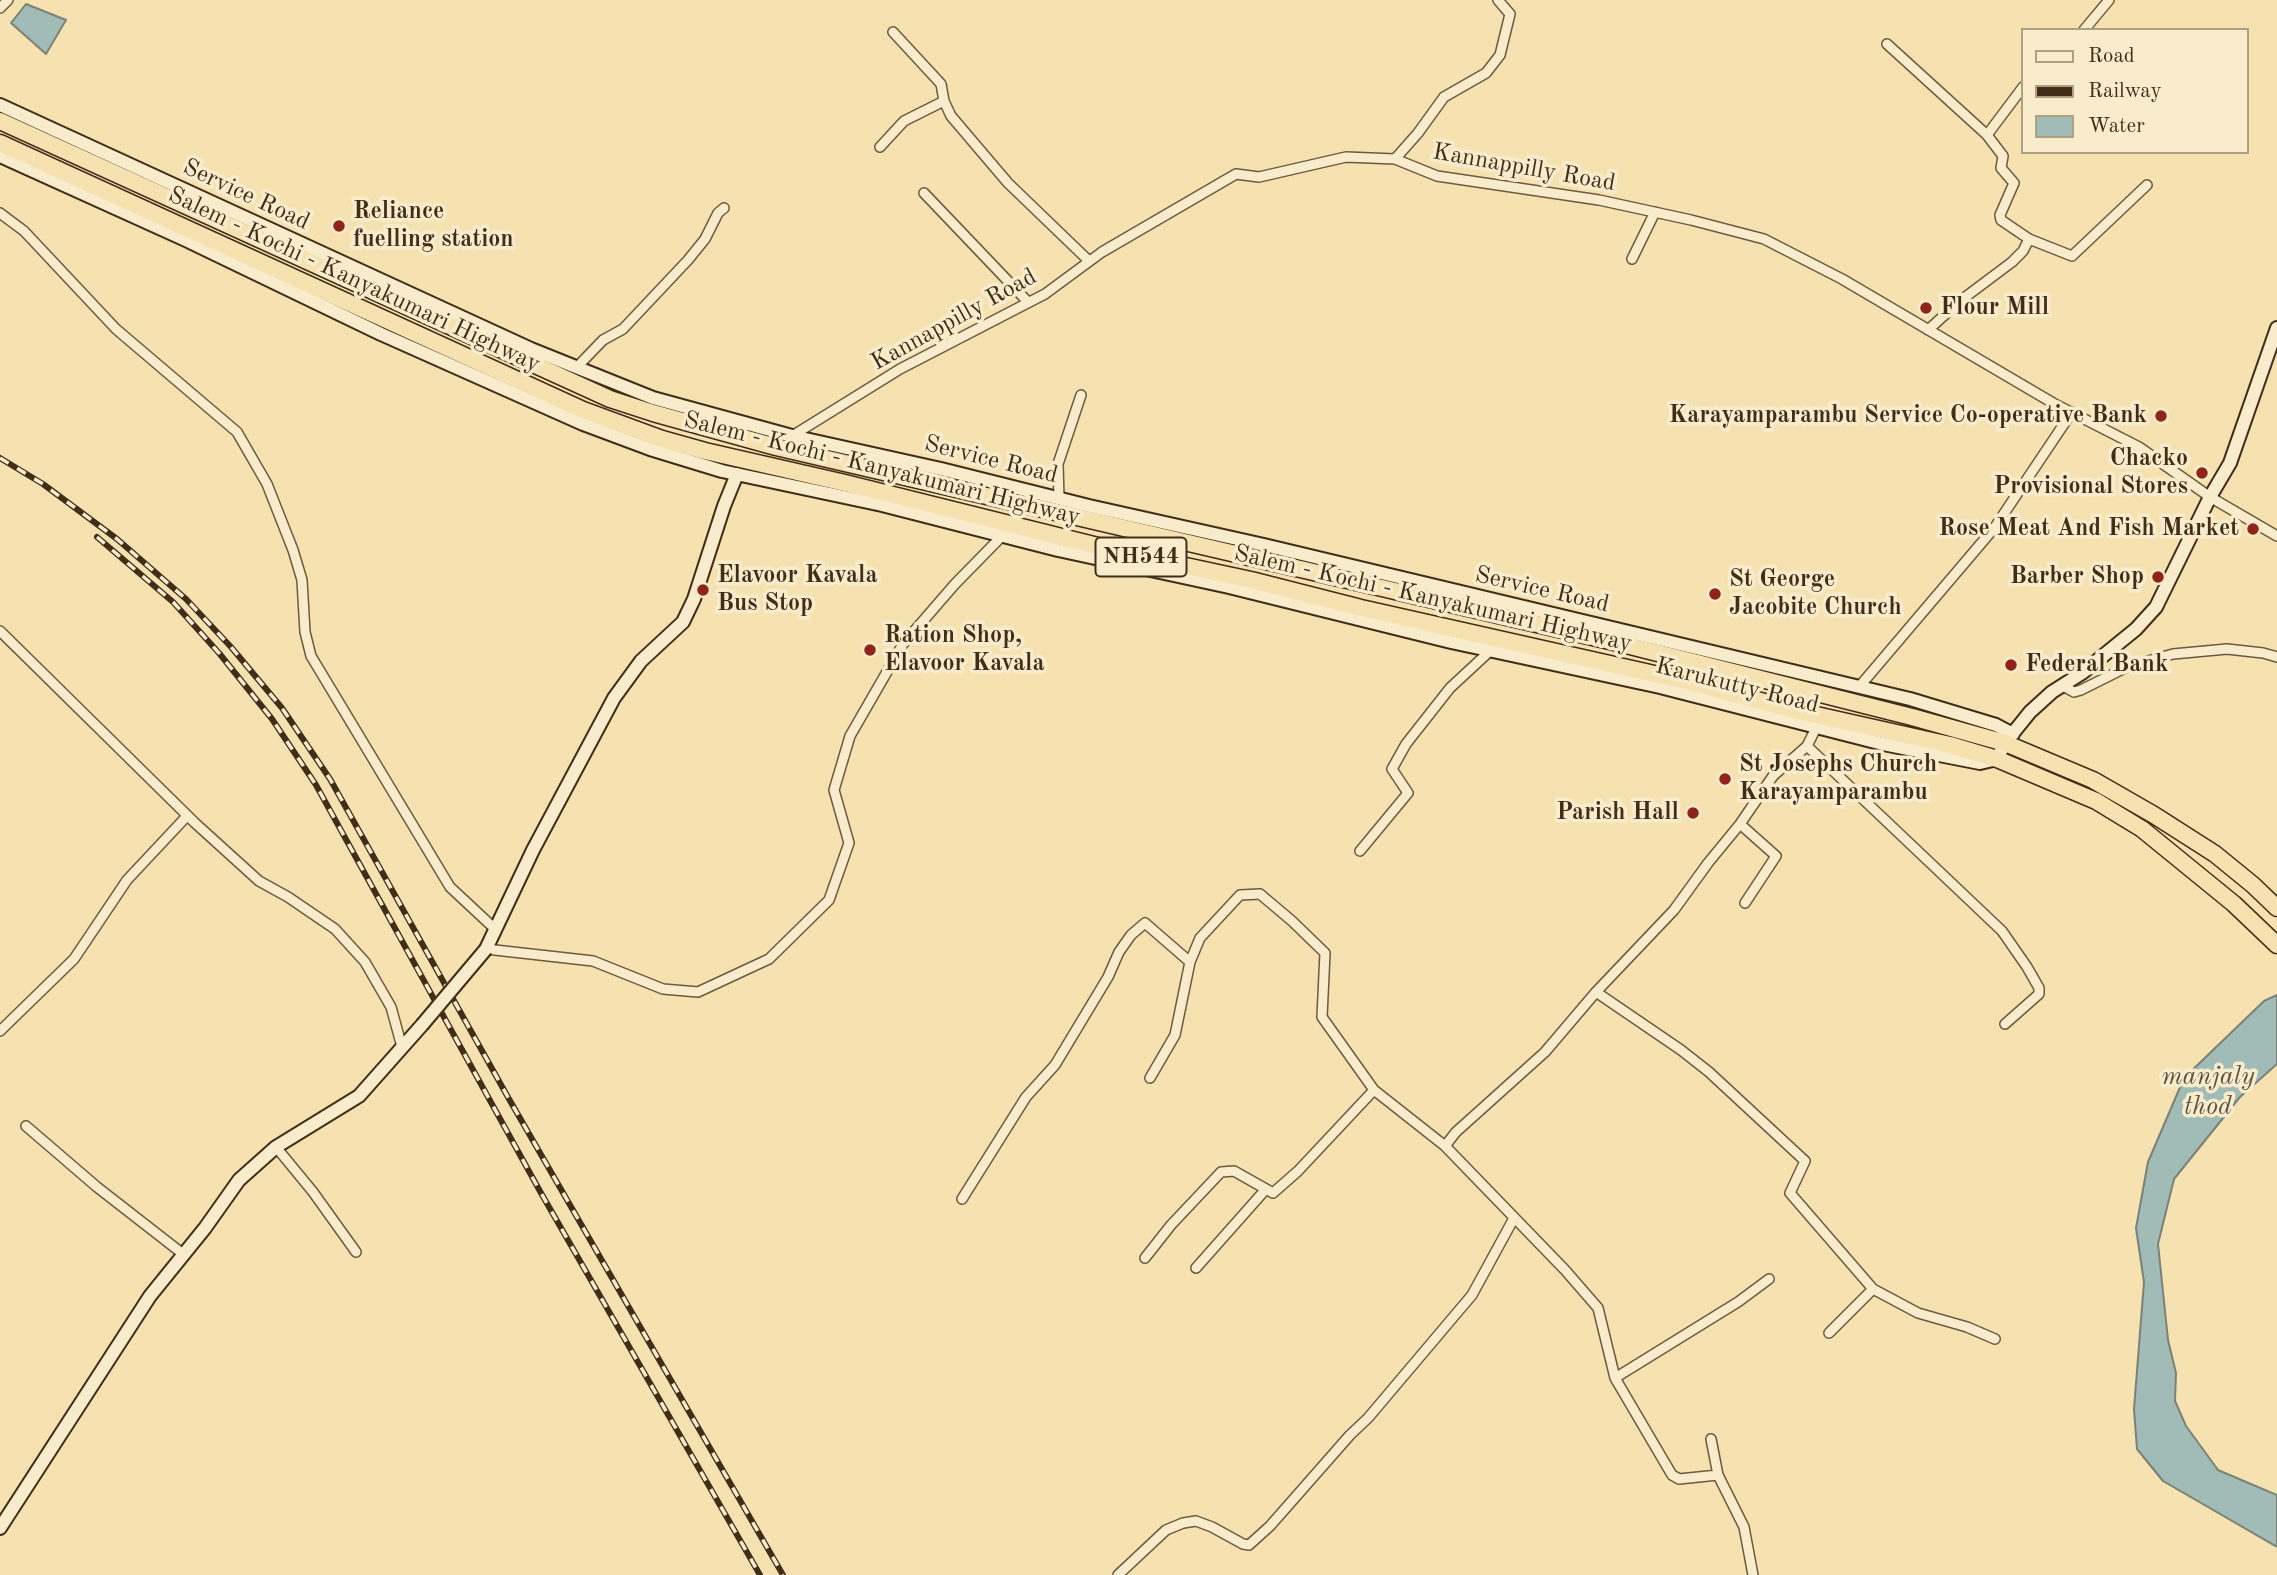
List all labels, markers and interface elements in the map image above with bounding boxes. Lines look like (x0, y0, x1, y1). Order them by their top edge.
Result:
legend (2022, 28, 2249, 154)
text: Road (2088, 46, 2135, 67)
text: Railway (2088, 81, 2162, 102)
text: Water (2088, 116, 2145, 137)
street label: Kannappilly Road (1430, 138, 1618, 198)
street label: Service Road (178, 153, 314, 237)
street label: Salem - Kochi - Kanyakumari Highway (163, 181, 545, 379)
place label: Reliance fuelling station (353, 198, 514, 254)
marker: Reliance fuelling station (331, 218, 347, 234)
street label: Kannappilly Road (866, 263, 1042, 377)
place label: Flour Mill (1940, 294, 2049, 322)
marker: Flour Mill (1918, 300, 1934, 316)
place label: Karayamparambu Service Co-operative Bank (1669, 402, 2147, 430)
street label: Salem - Kochi - Kanyakumari Highway (681, 406, 1083, 532)
marker: Karayamparambu Service Co-operative Bank (2153, 408, 2169, 424)
street label: Service Road (921, 429, 1061, 491)
place label: Chacko Provisional Stores (1993, 445, 2188, 501)
marker: Chacko Provisional Stores (2194, 465, 2210, 481)
place label: Rose Meat And Fish Market (1938, 515, 2239, 543)
marker: Rose Meat And Fish Market (2245, 521, 2261, 537)
road number: NH544 (1096, 538, 1186, 576)
street label: Salem - Kochi - Kanyakumari Highway (1231, 539, 1635, 659)
street label: Service Road (1472, 561, 1612, 619)
place label: Elavoor Kavala Bus Stop (717, 562, 878, 618)
place label: Barber Shop (2010, 563, 2144, 591)
place label: St George Jacobite Church (1729, 566, 1902, 622)
marker: Barber Shop (2150, 569, 2166, 585)
marker: Elavoor Kavala Bus Stop (695, 582, 711, 598)
marker: St George Jacobite Church (1707, 586, 1723, 602)
place label: Ration Shop, Elavoor Kavala (884, 622, 1045, 678)
marker: Ration Shop, Elavoor Kavala (862, 642, 878, 658)
place label: Federal Bank (2025, 651, 2168, 679)
street label: Karukutty Road (1652, 652, 1822, 720)
marker: Federal Bank (2003, 657, 2019, 673)
place label: St Josephs Church Karayamparambu (1739, 751, 1937, 807)
marker: St Josephs Church Karayamparambu (1717, 771, 1733, 787)
place label: Parish Hall (1556, 799, 1679, 827)
marker: Parish Hall (1685, 805, 1701, 821)
water label: manjaly thod (2161, 1061, 2255, 1122)

